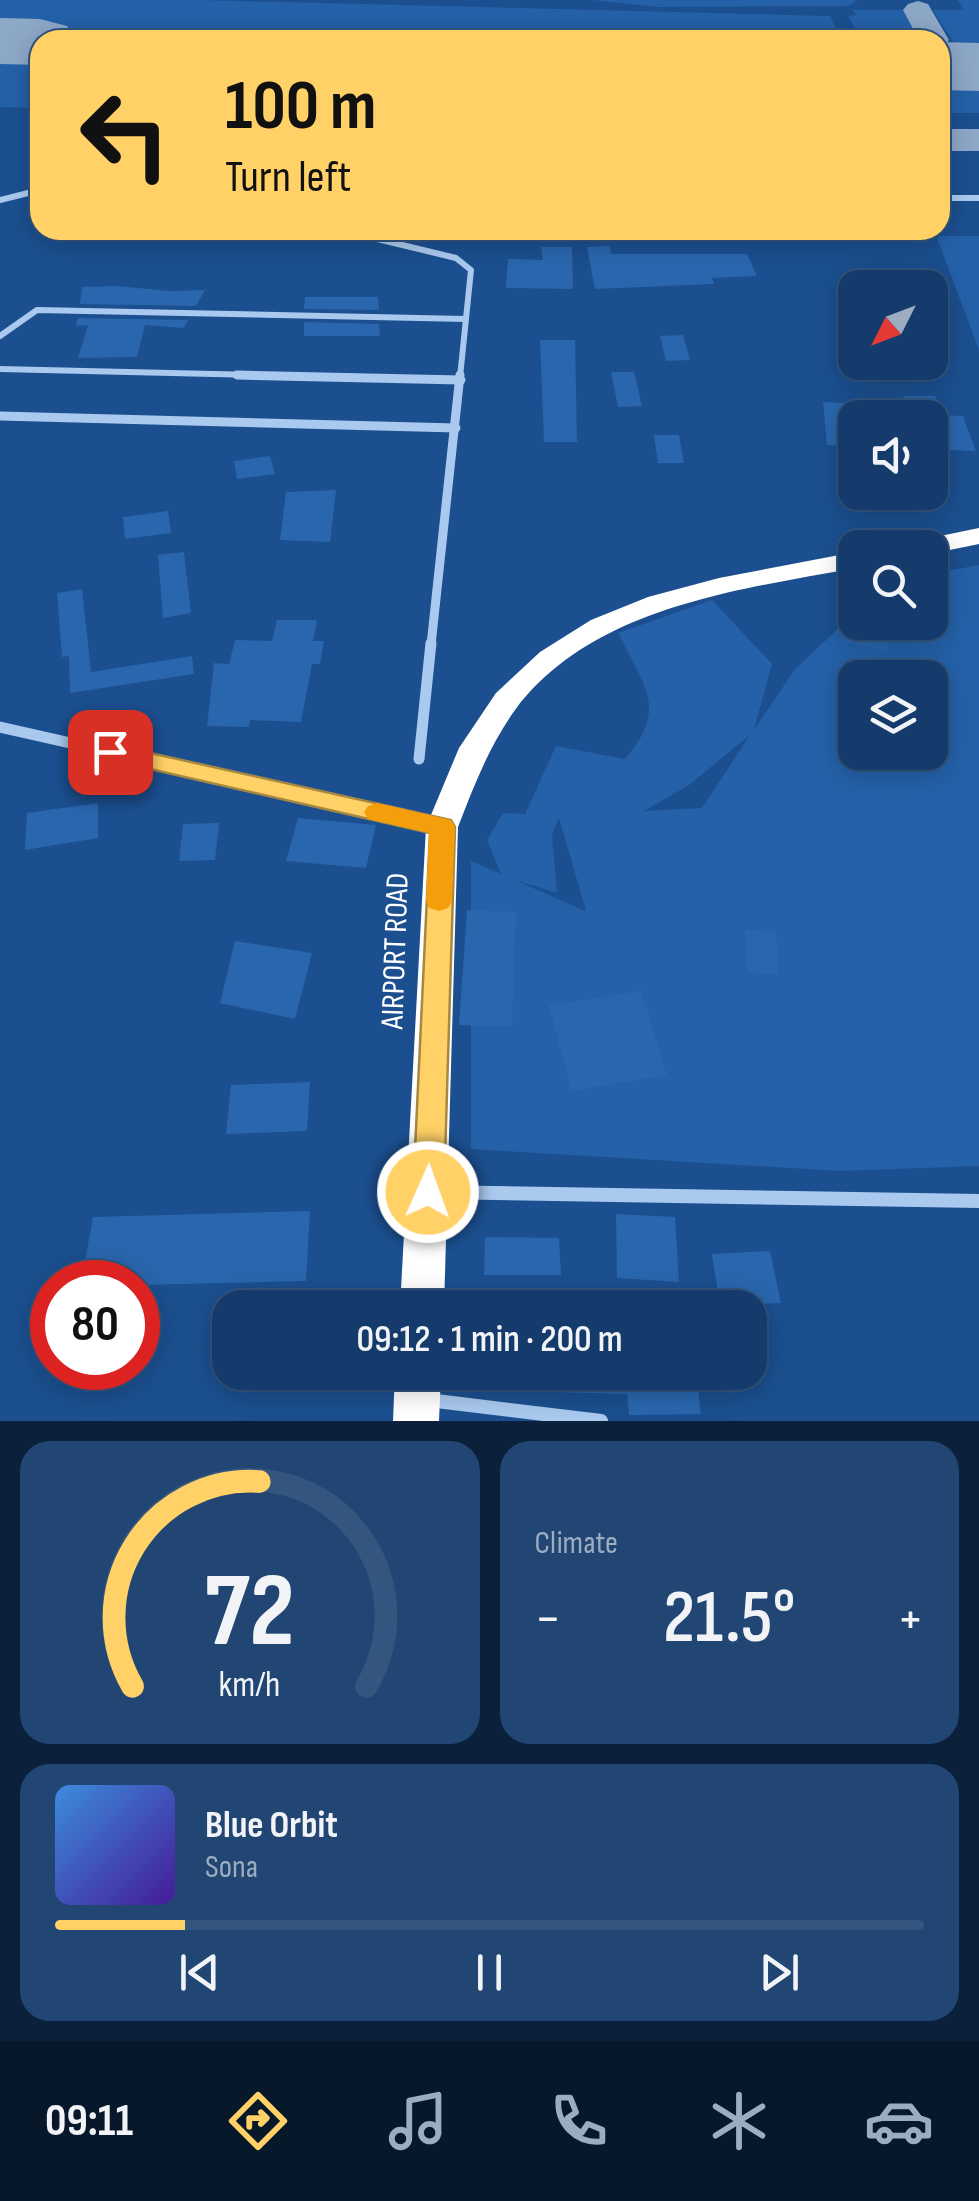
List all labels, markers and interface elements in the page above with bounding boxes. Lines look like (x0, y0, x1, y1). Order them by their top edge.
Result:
text: 100 m (225, 65, 376, 149)
icon: left (60, 70, 190, 200)
text: Turn left (225, 150, 351, 205)
north arrow (838, 270, 948, 380)
map controls (838, 270, 948, 770)
button: sound (838, 400, 948, 510)
button: search (838, 530, 948, 640)
button: layers (838, 660, 948, 770)
pin (68, 710, 153, 795)
icon: arrive (83, 725, 138, 780)
street label: AIRPORT ROAD (373, 872, 418, 1031)
position arrow (376, 1140, 480, 1244)
speed limit sign: 80 (30, 1260, 160, 1390)
text: 09:12 · 1 min · 200 m (356, 1317, 623, 1362)
text: Climate (535, 1524, 618, 1563)
text: 72 (204, 1550, 295, 1675)
text: 21.5° (663, 1573, 796, 1664)
text: − (535, 1586, 561, 1653)
text: + (897, 1586, 924, 1653)
text: km/h (219, 1664, 281, 1707)
text: Blue Orbit (205, 1803, 338, 1848)
text: Sona (205, 1848, 258, 1887)
icon: previous (172, 1945, 227, 2000)
icon: pause (462, 1945, 517, 2000)
icon: next (752, 1945, 807, 2000)
icon: directions (223, 2086, 293, 2156)
icon: music (383, 2086, 453, 2156)
icon: phone (544, 2086, 614, 2156)
icon: climate (704, 2086, 774, 2156)
icon: car (864, 2086, 934, 2156)
text: 09:11 (45, 2094, 133, 2149)

